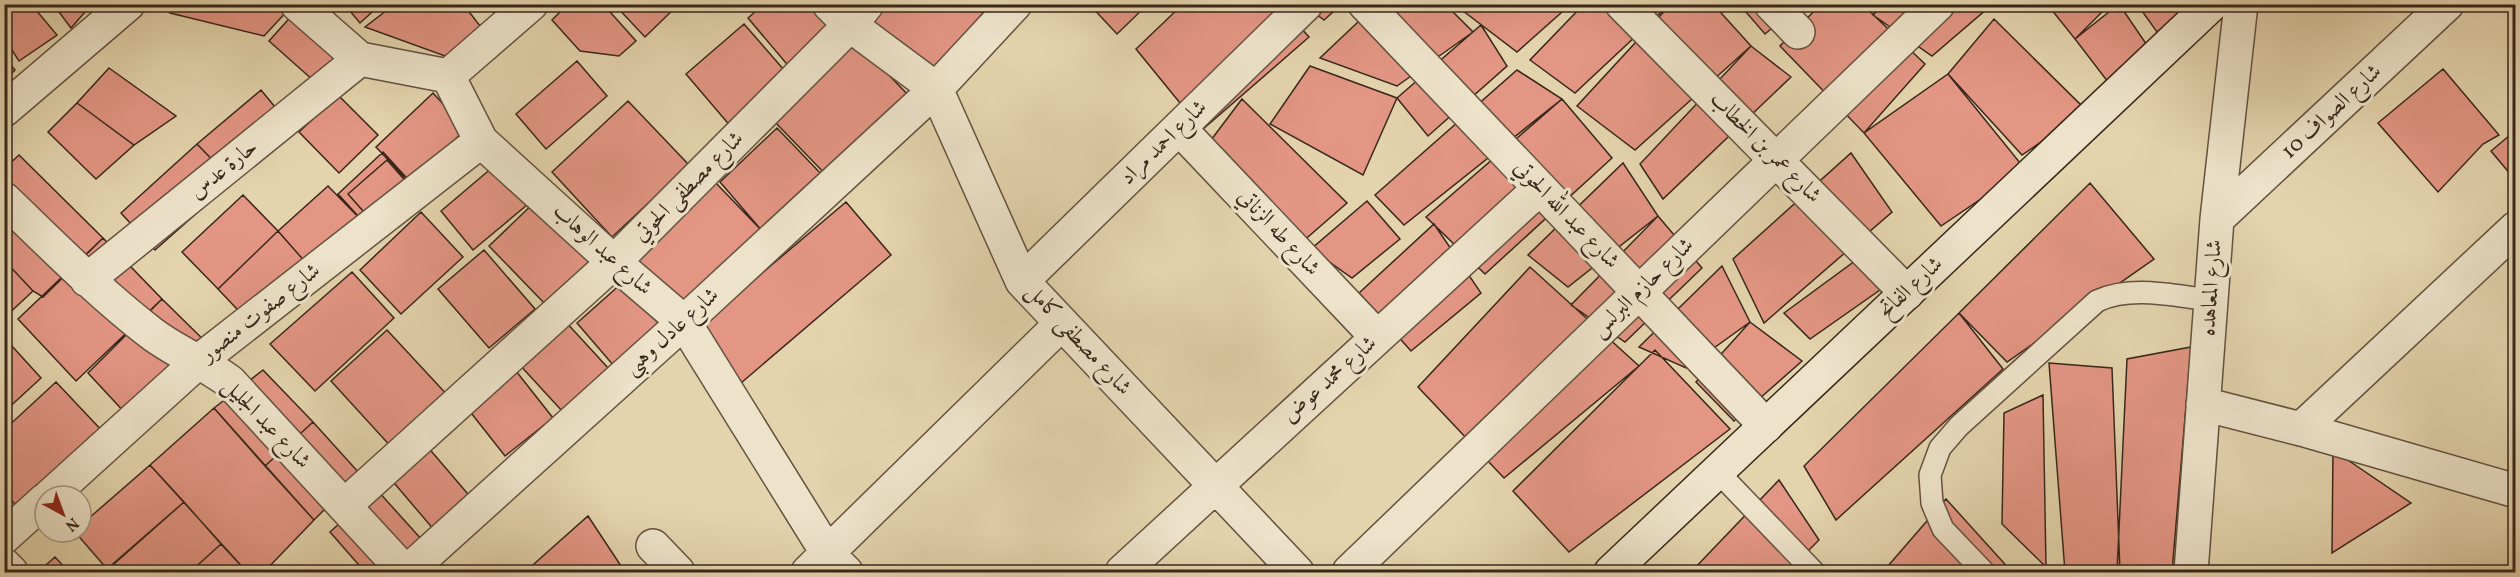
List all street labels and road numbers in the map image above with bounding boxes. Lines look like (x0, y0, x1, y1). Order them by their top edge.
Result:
street label: شارع الصواف 10 (2275, 57, 2390, 167)
street label: شارع عمر بن الخطاب (1701, 85, 1828, 212)
street label: شارع احمد مراد (1113, 93, 1215, 193)
street label: شارع مصطفى الحوتي (626, 124, 752, 250)
street label: حارة عدس (183, 133, 265, 207)
street label: شارع عبد الله الحوتي (1505, 151, 1629, 277)
street label: شارع طه الزناتي (1229, 183, 1327, 284)
street label: شارع عبد الوهاب (545, 197, 659, 304)
street label: شارع حازم البرلس (1585, 231, 1703, 347)
street label: شارع المعاهده (2193, 239, 2232, 337)
street label: شارع الفاتح (1872, 250, 1952, 328)
street label: شارع صفوت منصور (193, 256, 328, 372)
street label: شارع مصطفى كامل (1017, 277, 1138, 404)
street label: شارع عادل وهبى (618, 281, 727, 384)
street label: شارع محمد عوض (1276, 329, 1385, 432)
street label: شارع عبد الجليل (214, 372, 317, 477)

